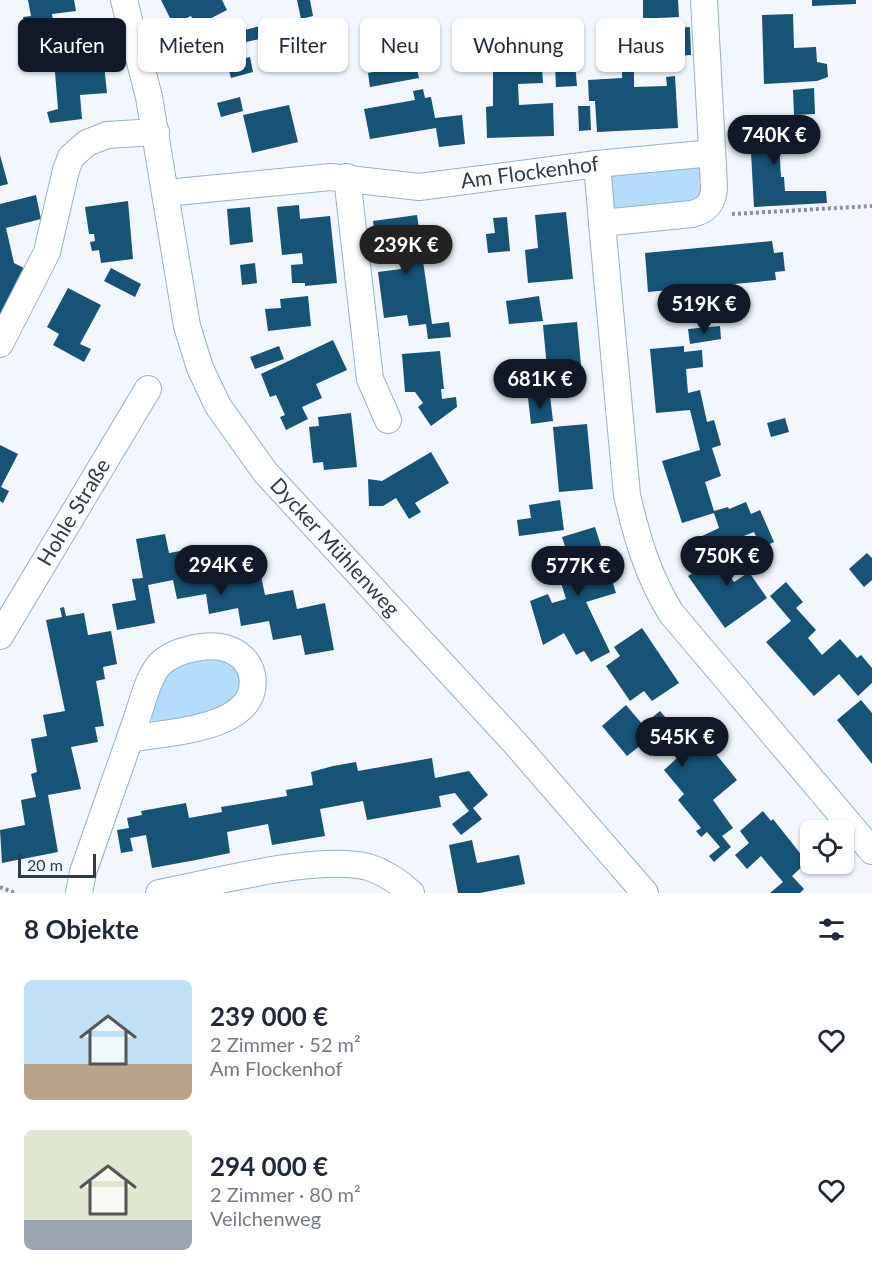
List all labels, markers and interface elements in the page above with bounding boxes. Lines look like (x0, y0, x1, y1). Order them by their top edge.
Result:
chip: Kaufen (18, 18, 126, 72)
chip: Mieten (138, 18, 246, 72)
chip: Filter (258, 18, 348, 72)
chip: Neu (360, 18, 440, 72)
chip: Wohnung (452, 18, 584, 72)
chip: Haus (596, 18, 685, 72)
pin: 740K € (725, 115, 823, 166)
text: 740K € (742, 122, 806, 146)
street label: Am Flockenhof (459, 150, 601, 193)
pin: 239K € (357, 225, 455, 276)
text: 239K € (374, 232, 438, 256)
pin: 519K € (655, 284, 753, 335)
text: 519K € (672, 291, 736, 315)
pin: 681K € (491, 359, 589, 410)
text: 681K € (508, 366, 572, 390)
street label: Hohle Straße (31, 454, 114, 570)
street label: Dycker Mühlenweg (266, 472, 406, 621)
pin: 750K € (678, 536, 776, 587)
text: 750K € (695, 543, 759, 567)
pin: 294K € (172, 545, 270, 596)
pin: 577K € (529, 546, 627, 597)
text: 294K € (189, 552, 253, 576)
text: 577K € (546, 553, 610, 577)
pin: 545K € (633, 717, 731, 768)
text: 545K € (650, 724, 714, 748)
map controls (800, 820, 854, 874)
button: locate (800, 820, 854, 874)
scale bar (18, 851, 96, 878)
text: 20 m (27, 855, 63, 874)
text: 8 Objekte (24, 913, 139, 945)
icon: filters (815, 913, 848, 946)
text: 239 000 € (210, 1000, 328, 1032)
icon: home (72, 1004, 144, 1076)
icon: heart (815, 1024, 848, 1057)
text: 2 Zimmer · 52 m² (210, 1032, 361, 1056)
text: Am Flockenhof (210, 1056, 342, 1080)
text: 294 000 € (210, 1150, 328, 1182)
icon: home (72, 1154, 144, 1226)
icon: heart (815, 1174, 848, 1207)
text: 2 Zimmer · 80 m² (210, 1182, 361, 1206)
text: Veilchenweg (210, 1206, 321, 1230)

